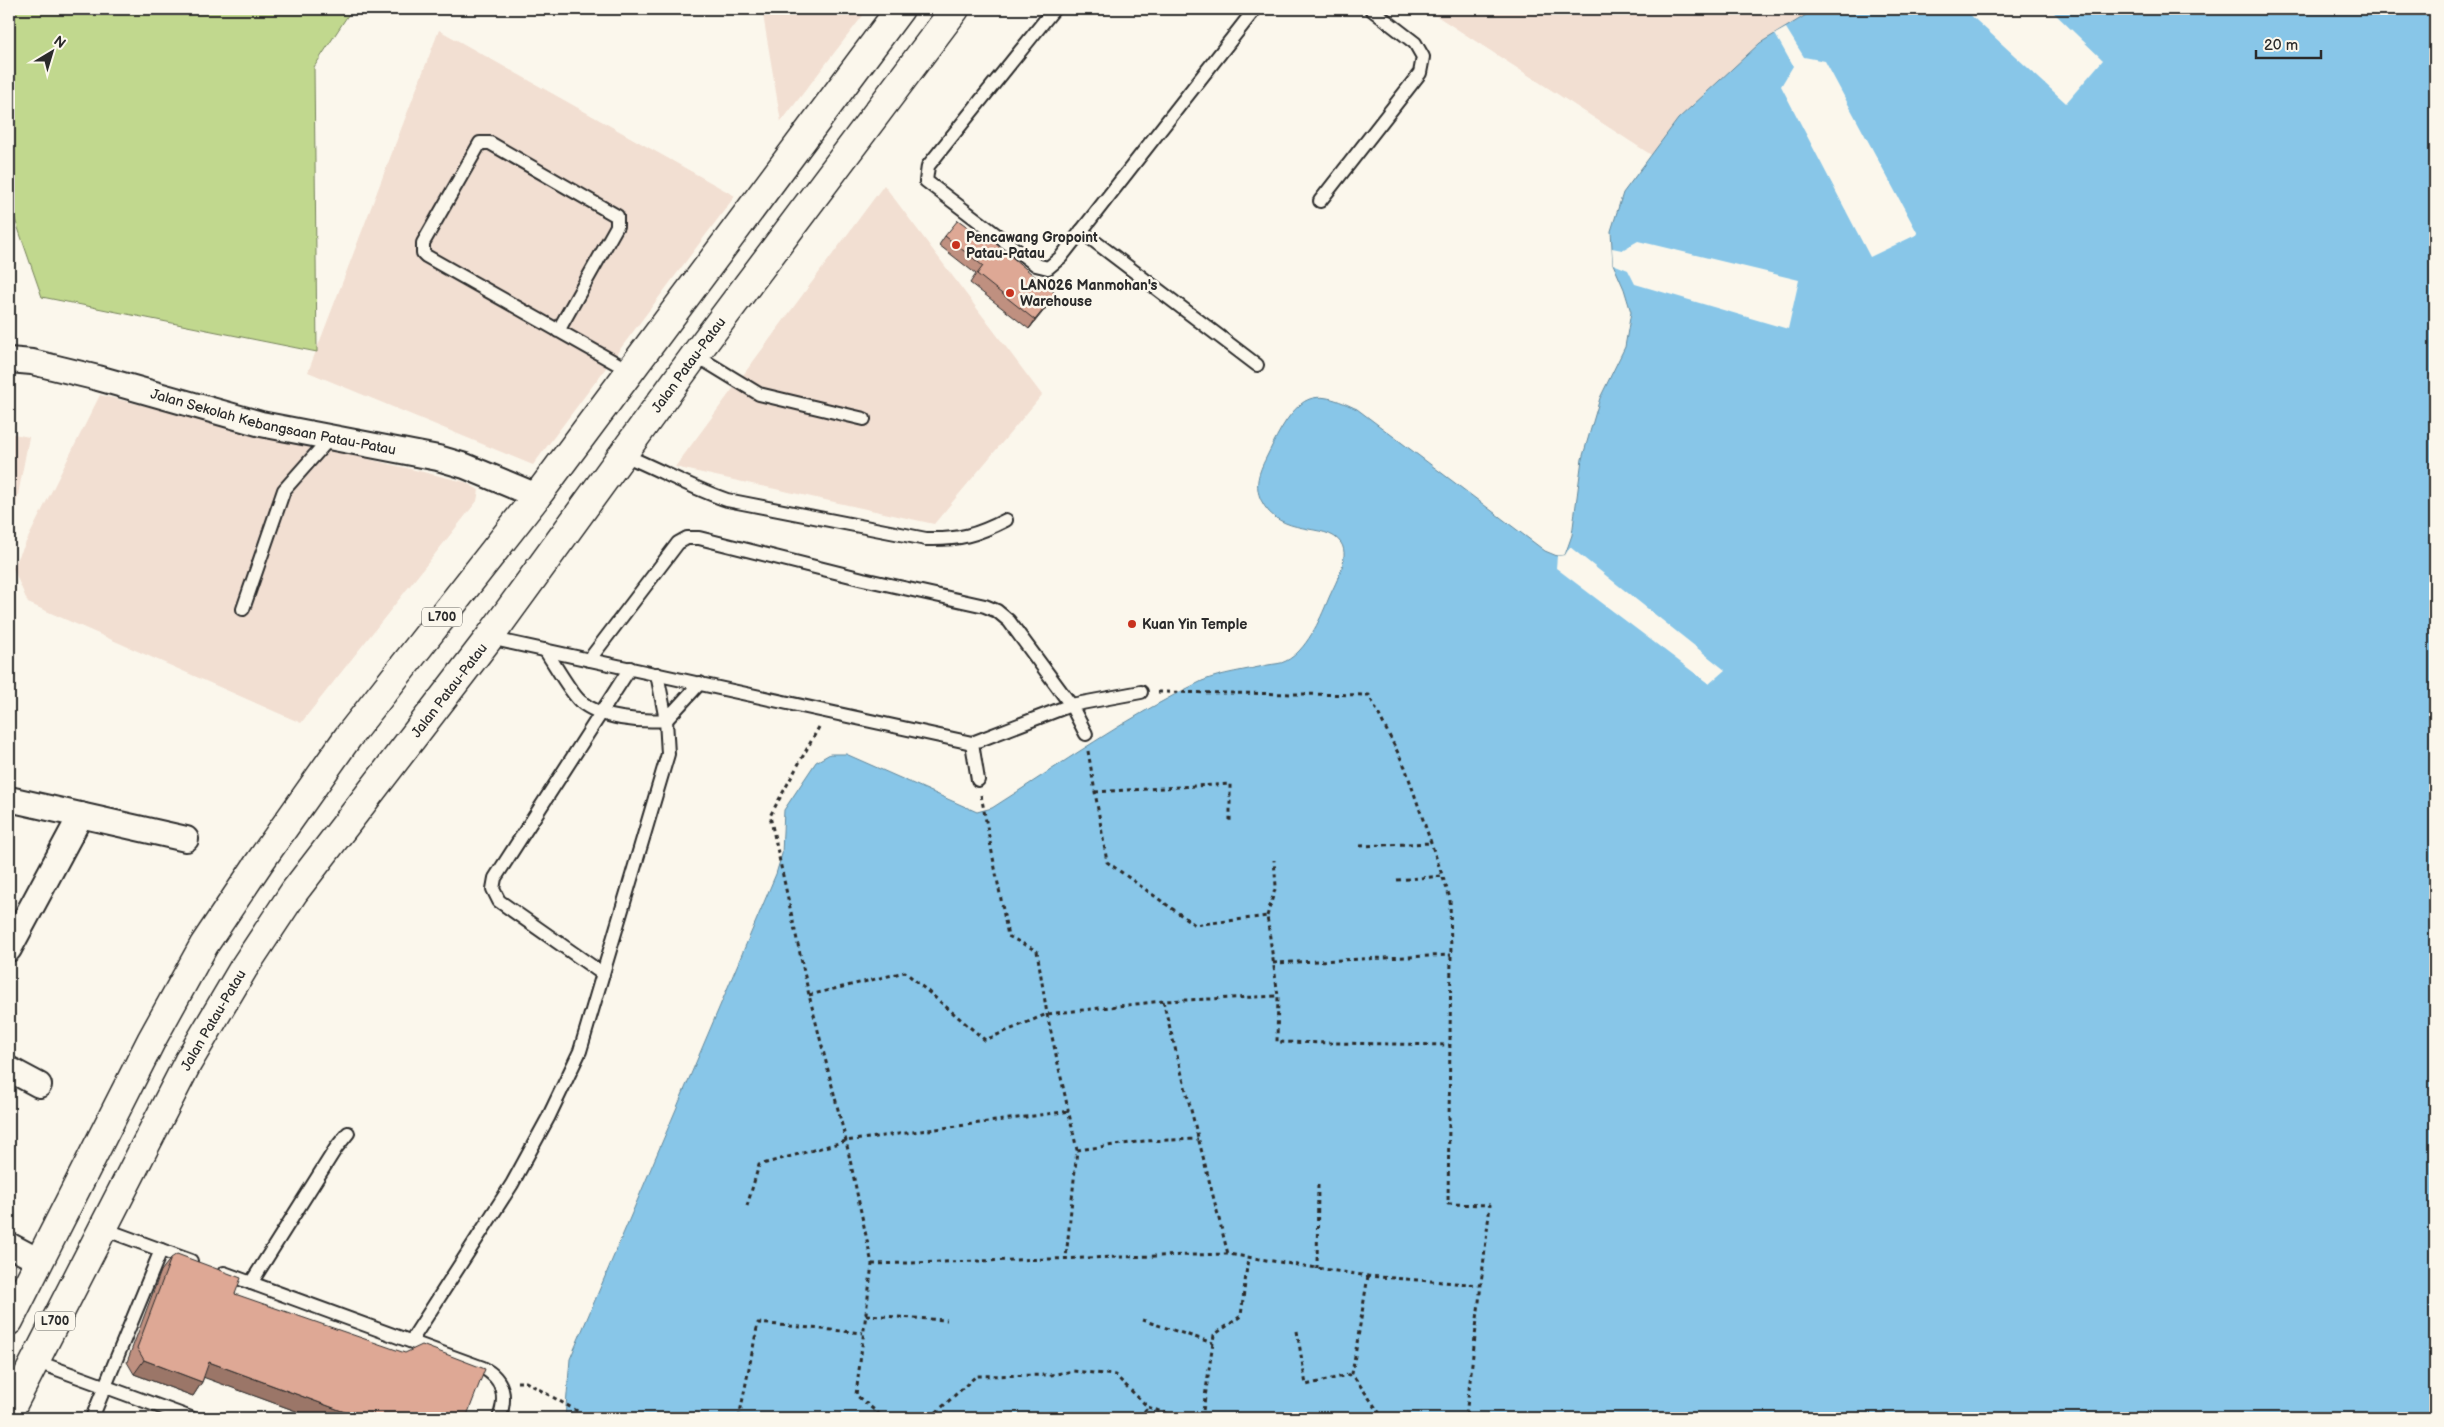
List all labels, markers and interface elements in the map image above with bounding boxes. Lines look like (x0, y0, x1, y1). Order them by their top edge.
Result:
north arrow (28, 28, 78, 78)
scale bar (2256, 28, 2322, 60)
text: N (50, 32, 69, 52)
text: 20 m (2264, 36, 2298, 55)
place label: Pencawang Gropoint Patau-Patau (966, 229, 1098, 262)
marker: Pencawang Gropoint Patau-Patau (950, 239, 962, 251)
place label: LAN026 Manmohan's Warehouse (1020, 277, 1157, 310)
marker: LAN026 Manmohan's Warehouse (1004, 287, 1016, 299)
street label: Jalan Patau-Patau (648, 314, 729, 416)
street label: Jalan Sekolah Kebangsaan Patau-Patau (149, 385, 397, 459)
road number: L700 (422, 608, 462, 626)
place label: Kuan Yin Temple (1142, 616, 1247, 633)
marker: Kuan Yin Temple (1126, 618, 1138, 630)
street label: Jalan Patau-Patau (408, 640, 491, 741)
street label: Jalan Patau-Patau (177, 967, 250, 1074)
road number: L700 (35, 1312, 75, 1330)

